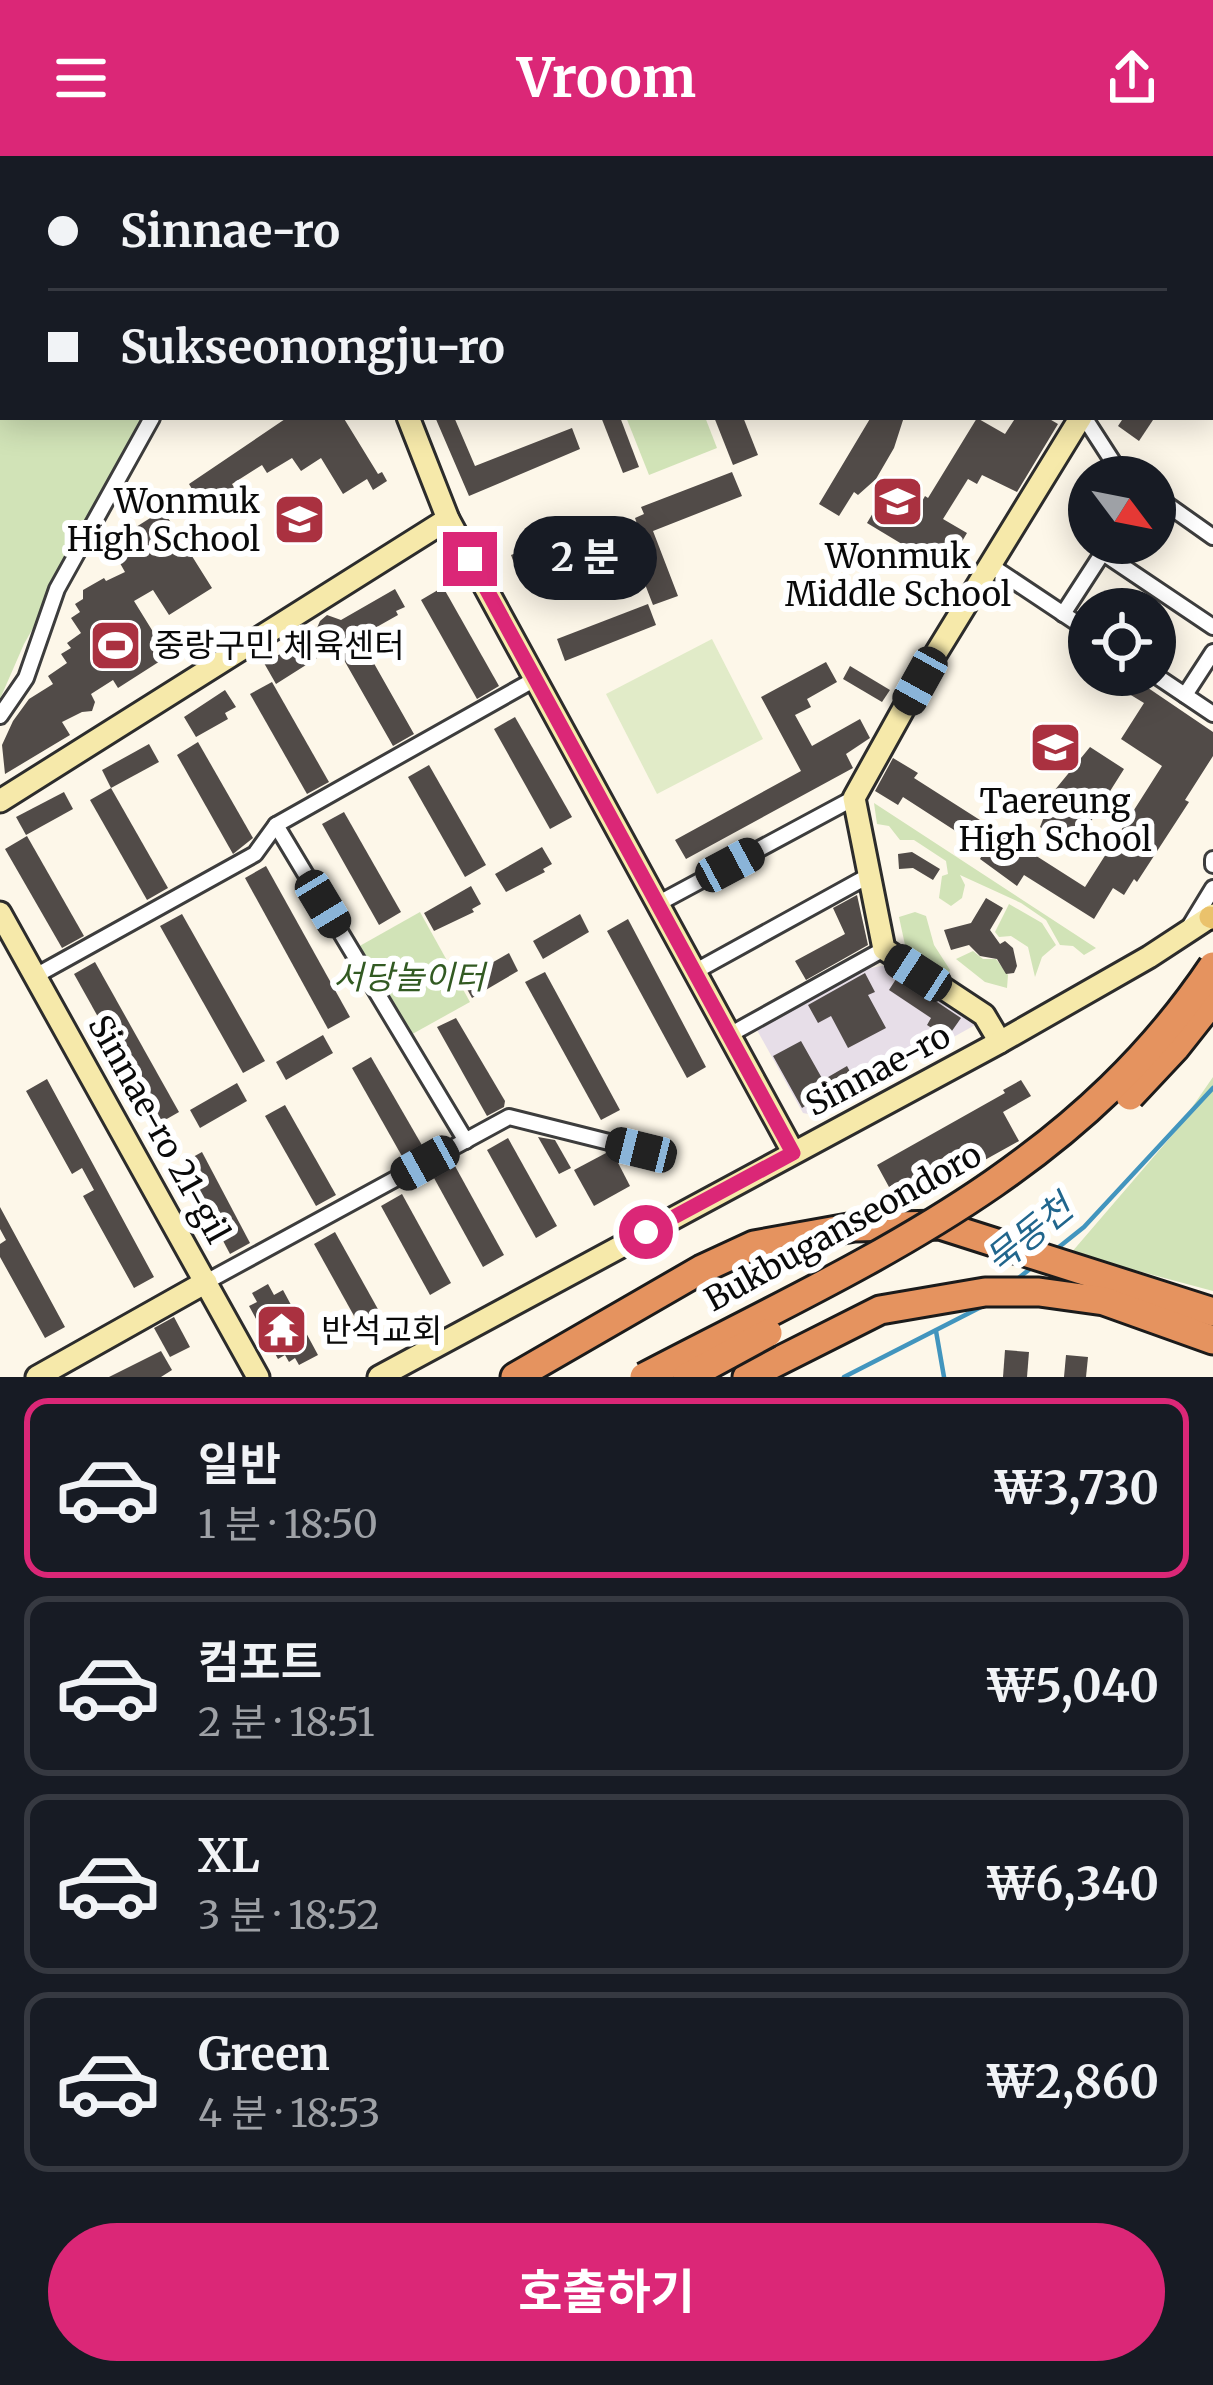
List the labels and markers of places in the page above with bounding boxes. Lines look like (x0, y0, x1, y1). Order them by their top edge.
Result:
school or university icon: Wonmuk Middle School (870, 474, 926, 530)
place label: Wonmuk High School (67, 481, 260, 560)
school or university icon: Wonmuk High School (271, 492, 327, 548)
place label: Wonmuk Middle School (785, 536, 1011, 615)
sports icon: 중랑구민 체육센터 (87, 617, 143, 673)
place label: 중랑구민 체육센터 (154, 625, 405, 666)
school or university icon: Taereung High School (1027, 719, 1083, 775)
place label: Taereung High School (958, 781, 1152, 860)
temple icon: 반석교회 (254, 1302, 310, 1358)
place label: 반석교회 (321, 1310, 442, 1351)

